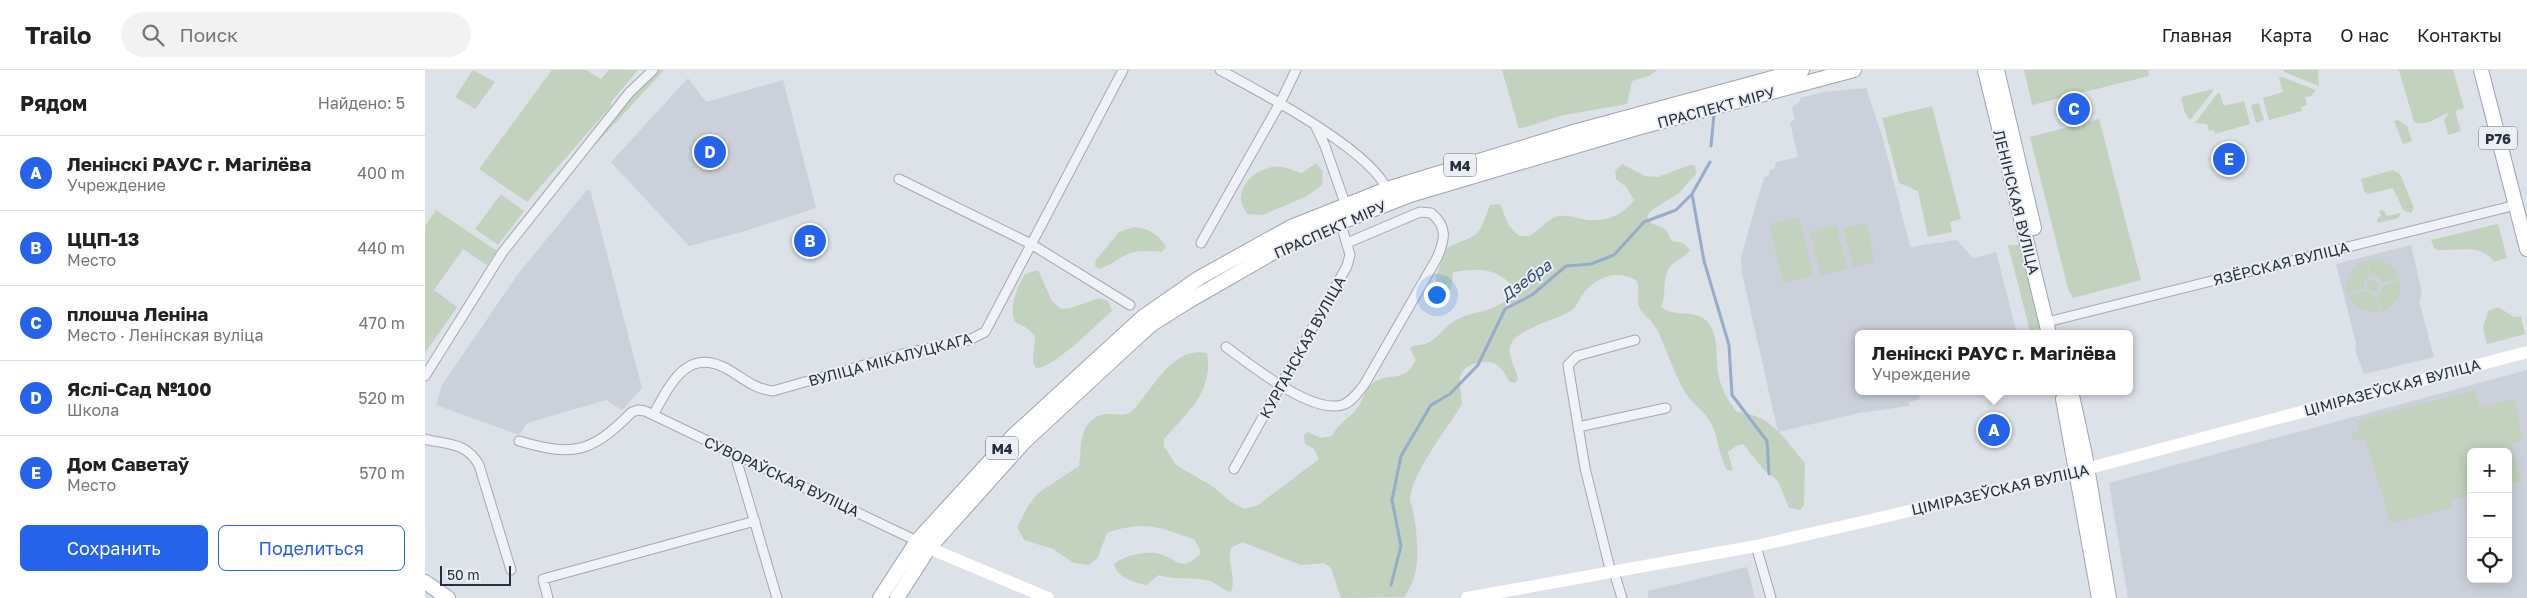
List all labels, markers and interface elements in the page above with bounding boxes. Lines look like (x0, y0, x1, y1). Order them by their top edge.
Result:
search box (121, 12, 471, 57)
text: Trailo (25, 20, 91, 49)
icon: search (139, 21, 167, 49)
text: Поиск (179, 23, 238, 46)
text: Главная (2162, 24, 2232, 46)
text: Карта (2260, 24, 2312, 46)
text: О нас (2340, 24, 2389, 46)
text: Контакты (2417, 24, 2502, 46)
street label: ПРАСПЕКТ МІРУ (1655, 83, 1777, 131)
text: Рядом (20, 90, 87, 116)
pin: C (2058, 90, 2090, 128)
text: Найдено: 5 (318, 93, 405, 113)
road number: Р76 (2479, 126, 2517, 150)
street label: ЛЕНІНСКАЯ ВУЛІЦА (1990, 128, 2044, 276)
pin: D (694, 133, 726, 171)
pin: E (2213, 140, 2245, 178)
text: Ленінскі РАУС г. Магілёва (67, 152, 311, 175)
road number: М4 (1444, 154, 1476, 176)
text: A (30, 163, 42, 183)
text: 400 m (357, 163, 405, 183)
text: Учреждение (67, 175, 166, 195)
street label: ПРАСПЕКТ МІРУ (1271, 196, 1389, 262)
pin: B (794, 222, 826, 260)
text: ЦЦП-13 (67, 227, 139, 250)
street label: ЯЗЁРСКАЯ ВУЛІЦА (2211, 237, 2351, 289)
text: B (30, 238, 42, 258)
text: 440 m (357, 238, 405, 258)
text: Место (67, 250, 116, 270)
water label: Дзебра (1496, 254, 1556, 306)
street label: КУРГАНСКАЯ ВУЛІЦА (1255, 273, 1349, 421)
your location (1424, 282, 1450, 308)
text: плошча Леніна (67, 302, 208, 325)
text: C (30, 313, 42, 333)
text: 470 m (359, 313, 405, 333)
text: Место · Ленінская вуліца (67, 325, 263, 345)
street label: ВУЛІЦА МІКАЛУЦКАГА (806, 328, 974, 390)
popup (1855, 330, 2133, 395)
text: Ленінскі РАУС г. Магілёва (1872, 341, 2116, 364)
street label: ЦІМІРАЗЕЎСКАЯ ВУЛІЦА (2302, 355, 2482, 419)
text: Учреждение (1872, 364, 1971, 384)
text: Яслі-Сад №100 (67, 377, 212, 400)
text: D (30, 388, 42, 408)
text: 520 m (358, 388, 405, 408)
text: Школа (67, 400, 119, 420)
pin: A (1978, 411, 2010, 449)
street label: СУВОРАЎСКАЯ ВУЛІЦА (701, 432, 863, 520)
road number: М4 (986, 436, 1018, 459)
map controls (2467, 448, 2512, 583)
button: + (2467, 448, 2512, 493)
text: Дом Саветаў (67, 452, 189, 475)
street label: ЦІМІРАЗЕЎСКАЯ ВУЛІЦА (1909, 460, 2091, 518)
text: E (31, 463, 41, 483)
text: 570 m (359, 463, 405, 483)
text: Место (67, 475, 116, 495)
button: − (2467, 493, 2512, 538)
button: Сохранить (20, 525, 208, 571)
button: Поделиться (218, 525, 405, 571)
button: locate (2467, 538, 2512, 583)
scale bar (440, 563, 511, 586)
text: 50 m (447, 566, 480, 583)

